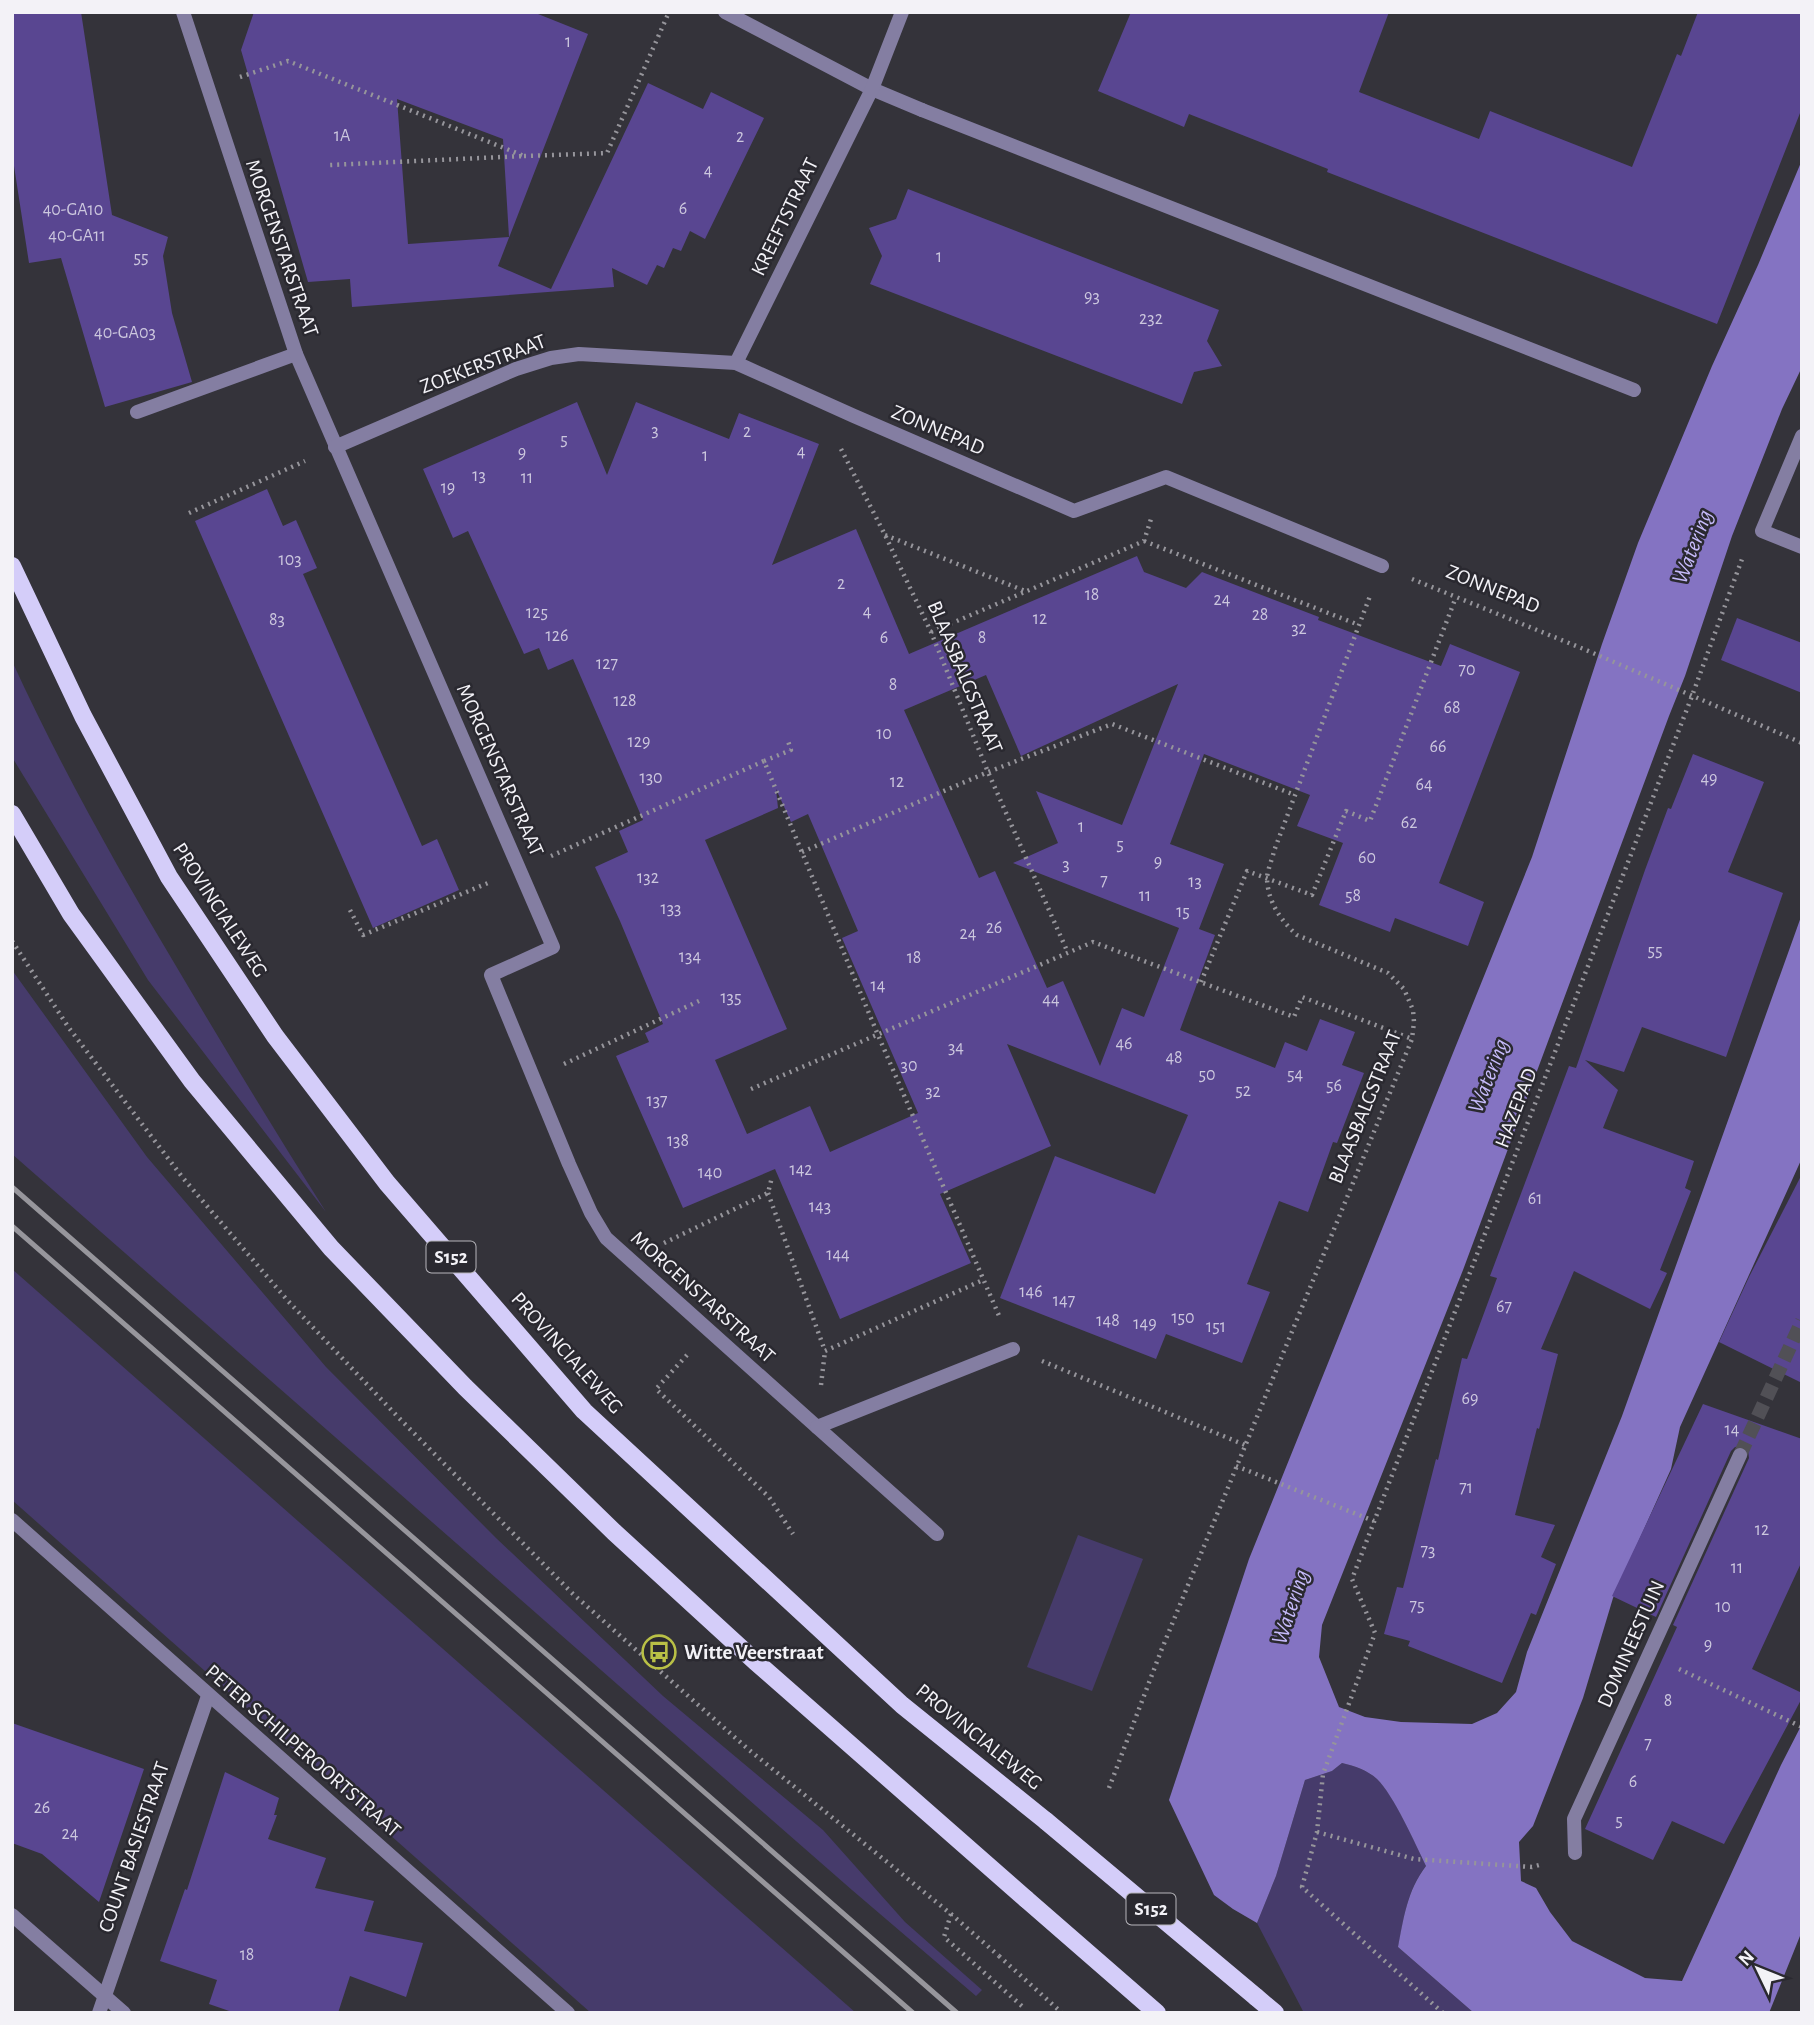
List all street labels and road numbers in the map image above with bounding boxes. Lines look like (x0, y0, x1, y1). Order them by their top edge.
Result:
street label: KREEFTSTRAAT (748, 155, 822, 279)
street label: MORGENSTARSTRAAT (242, 157, 322, 339)
street label: ZOEKERSTRAAT (417, 330, 549, 398)
street label: ZONNEPAD (888, 401, 988, 459)
street label: ZONNEPAD (1443, 561, 1543, 617)
street label: BLAASBALGSTRAAT (923, 598, 1007, 756)
street label: MORGENSTARSTRAAT (453, 681, 547, 859)
street label: PROVINCIALEWEG (169, 839, 271, 981)
street label: BLAASBALGSTRAAT (1325, 1027, 1405, 1187)
street label: HAZEPAD (1491, 1065, 1541, 1151)
street label: MORGENSTARSTRAAT (627, 1227, 779, 1367)
road number: S152 (426, 1242, 476, 1273)
street label: PROVINCIALEWEG (507, 1288, 627, 1418)
street label: DOMINEESTUIN (1594, 1577, 1668, 1711)
street label: PETER SCHILPEROORTSTRAAT (201, 1661, 405, 1841)
street label: PROVINCIALEWEG (912, 1680, 1046, 1794)
street label: COUNT BASIESTRAAT (95, 1759, 173, 1935)
road number: S152 (1126, 1894, 1176, 1924)

